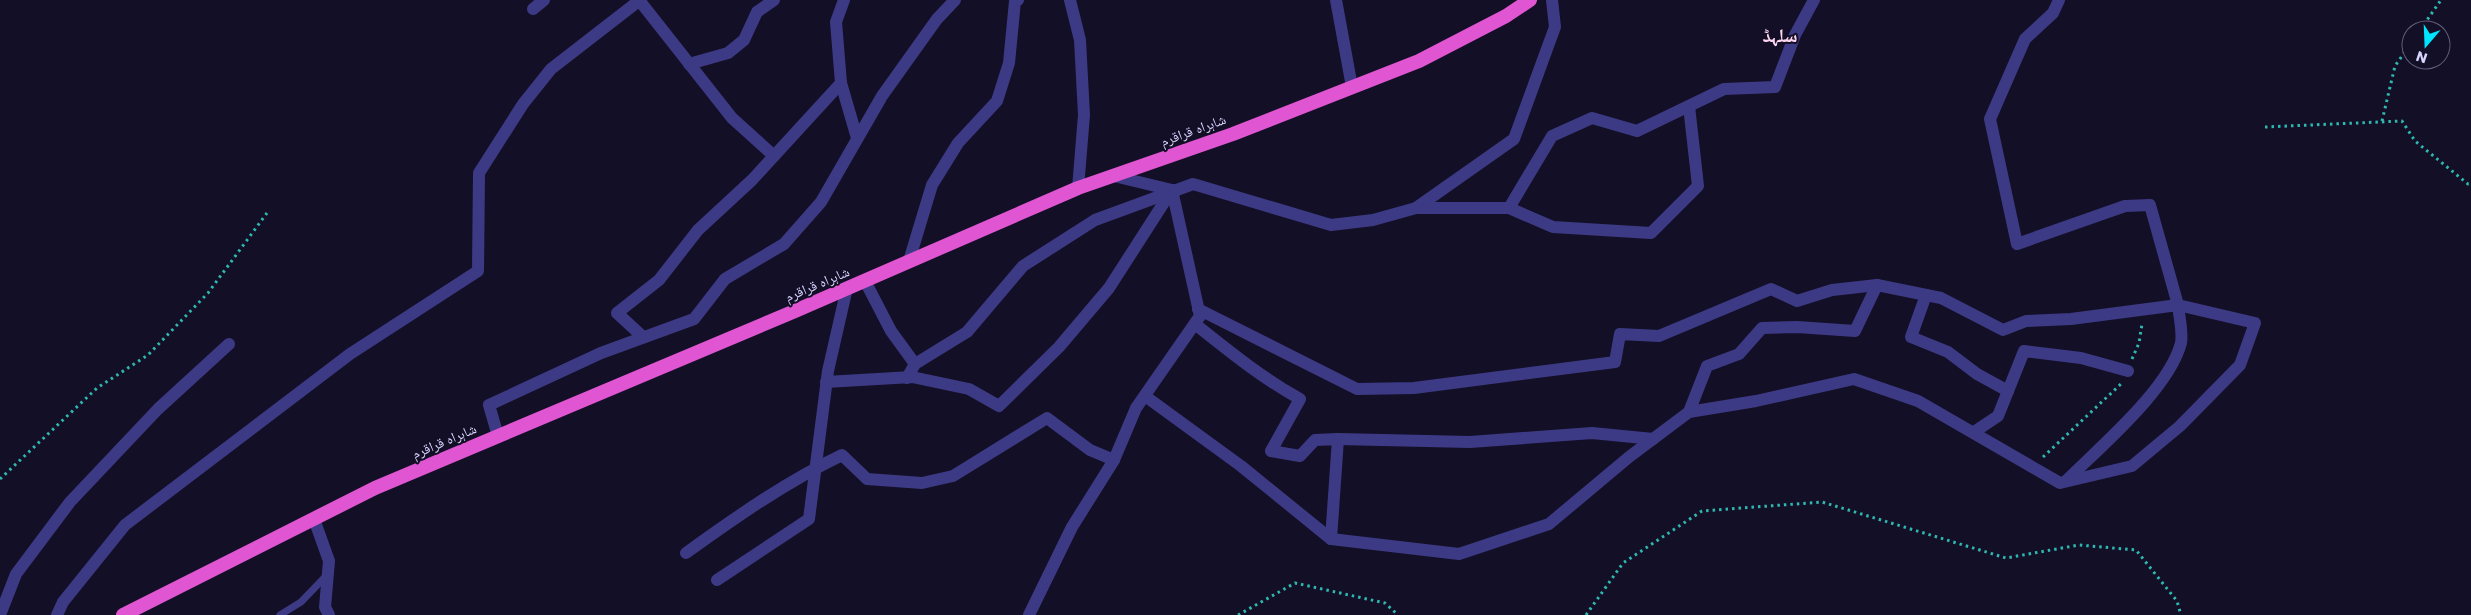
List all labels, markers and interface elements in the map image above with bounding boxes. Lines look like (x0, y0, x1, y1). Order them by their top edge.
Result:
north arrow (2401, 20, 2451, 70)
district label: سلہڈ (1763, 22, 1798, 49)
text: N (2414, 46, 2430, 68)
street label: شاہراہ قراقرم (1157, 109, 1229, 151)
street label: شاہراہ قراقرم (782, 261, 852, 307)
street label: شاہراہ قراقرم (409, 418, 479, 464)

